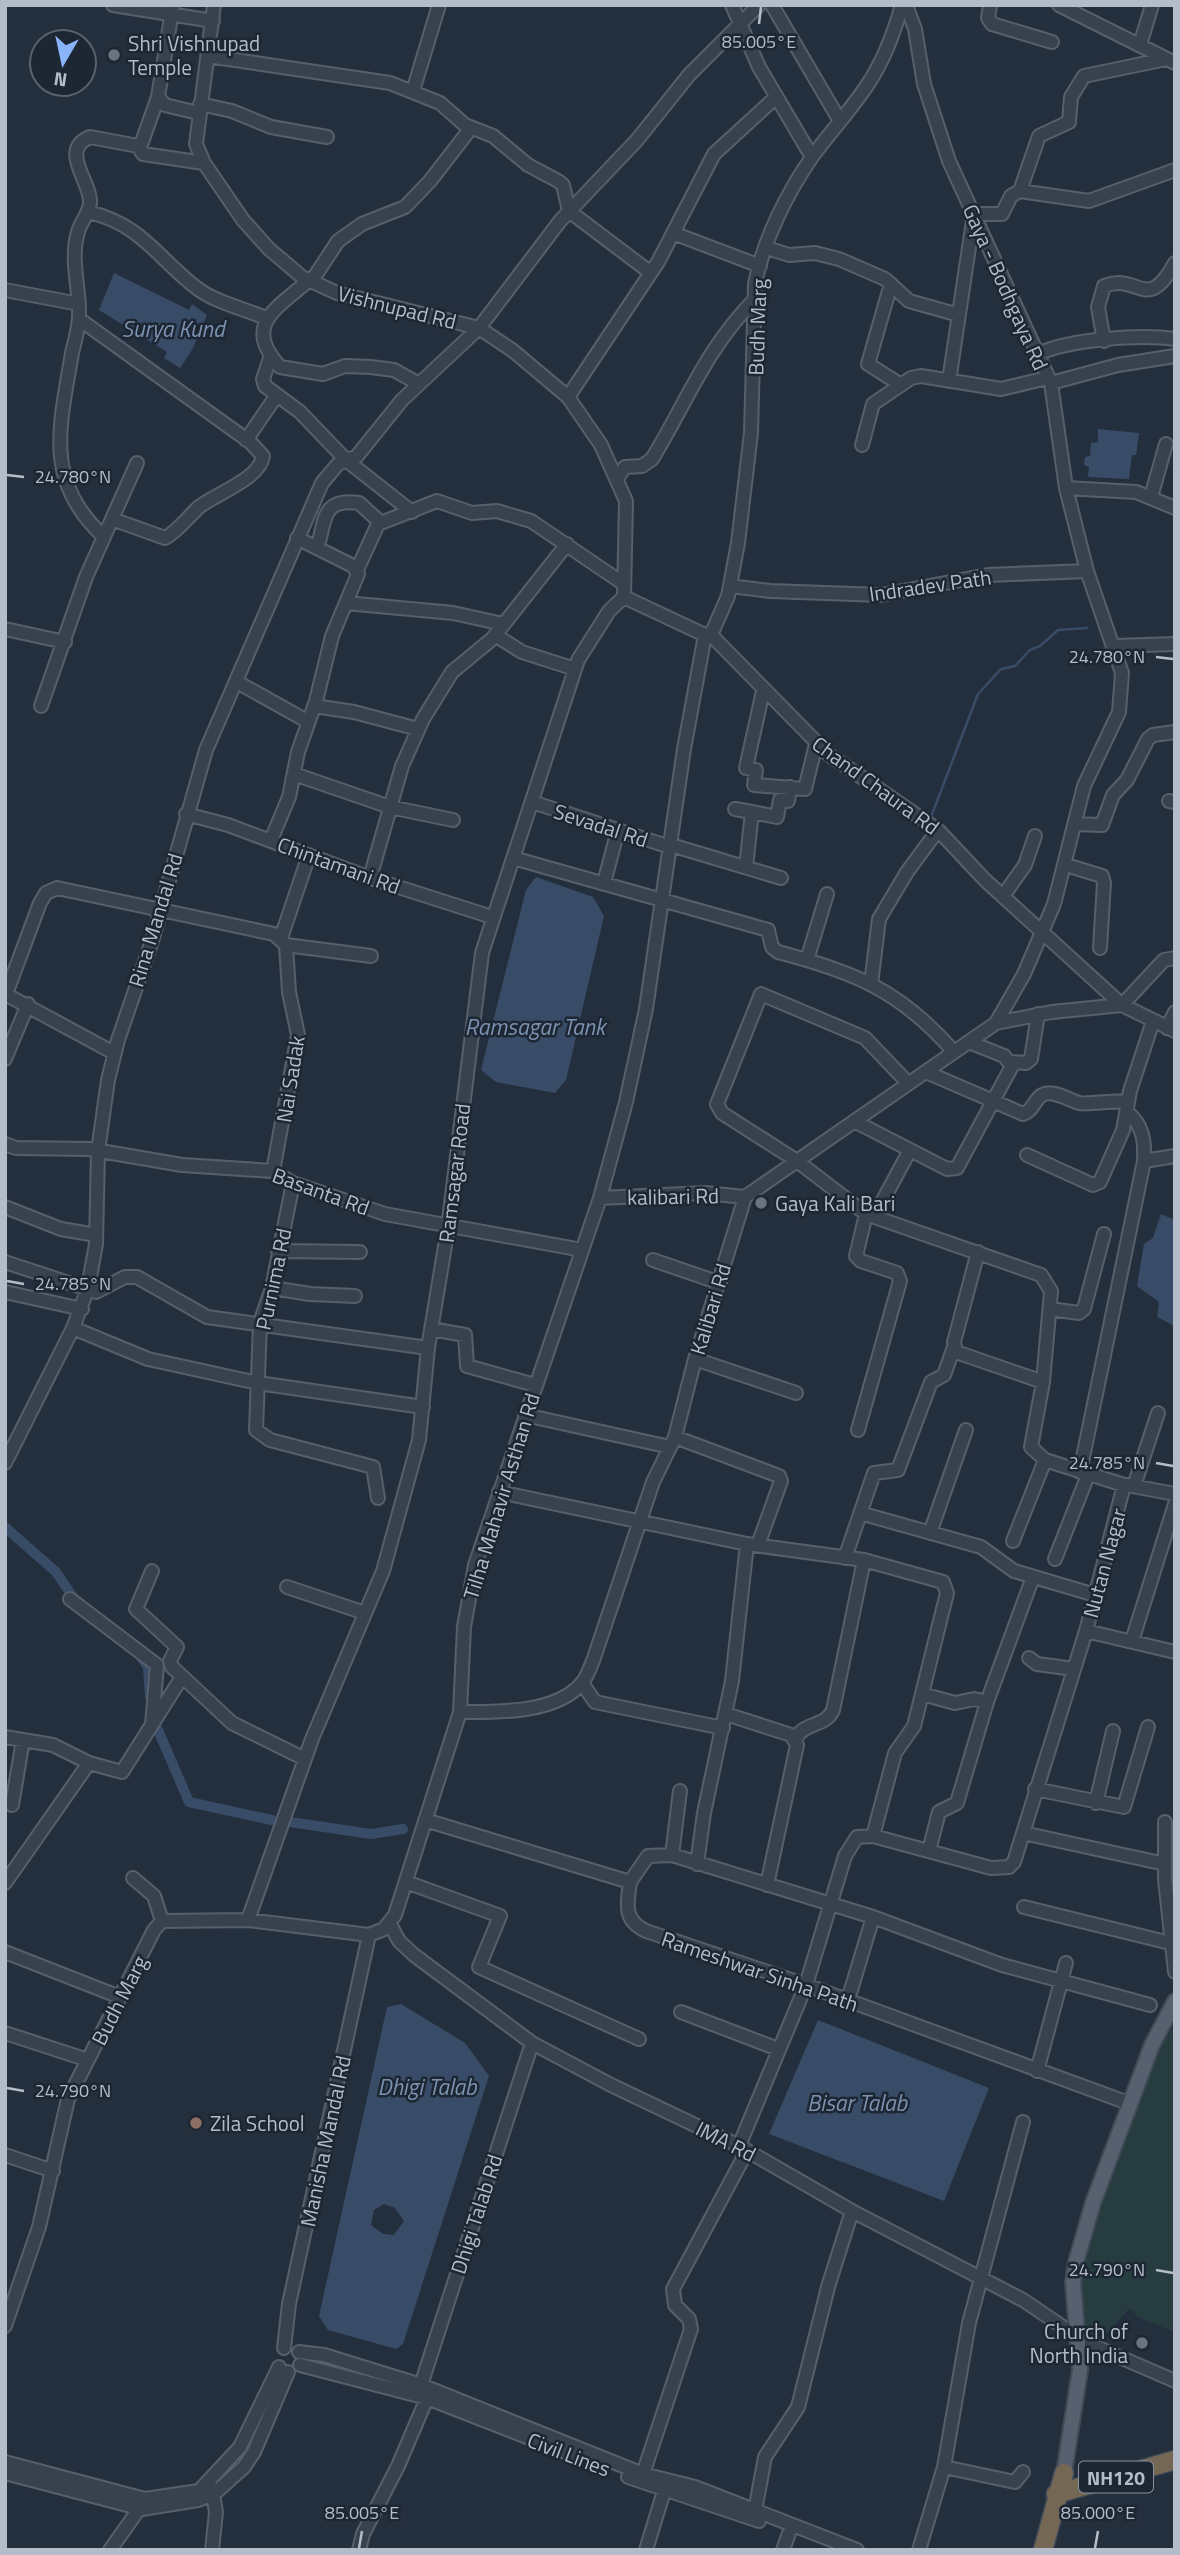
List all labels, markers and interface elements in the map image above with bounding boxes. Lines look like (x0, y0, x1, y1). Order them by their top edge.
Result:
place label: Shri Vishnupad Temple (128, 27, 260, 83)
north arrow (28, 28, 98, 98)
text: 85.005°E (722, 28, 796, 55)
marker: Shri Vishnupad Temple (106, 47, 122, 63)
text: N (51, 65, 69, 96)
street label: Gaya - Bodhgaya Rd (955, 199, 1057, 375)
street label: Vishnupad Rd (334, 277, 460, 337)
street label: Budh Marg (739, 278, 775, 376)
water label: Surya Kund (122, 311, 227, 346)
text: 24.780°N (35, 463, 111, 490)
street label: Indradev Path (867, 561, 993, 609)
text: 24.780°N (1069, 643, 1145, 670)
street label: Chand Chaura Rd (806, 728, 946, 842)
street label: Sevadal Rd (550, 795, 652, 855)
street label: Chintamani Rd (273, 828, 405, 902)
street label: Rina Mandal Rd (119, 849, 191, 991)
water label: Ramsagar Tank (465, 1009, 608, 1044)
street label: Nai Sadak (267, 1033, 313, 1125)
street label: Ramsagar Road (430, 1102, 478, 1244)
street label: Basanta Rd (268, 1159, 374, 1223)
street label: kalibari Rd (627, 1179, 719, 1213)
place label: Gaya Kali Bari (775, 1187, 895, 1219)
marker: Gaya Kali Bari (753, 1195, 769, 1211)
street label: Purnima Rd (247, 1225, 299, 1333)
street label: Kalibari Rd (681, 1259, 739, 1359)
text: 24.785°N (35, 1270, 111, 1297)
street label: Tilha Mahavir Asthan Rd (454, 1389, 548, 1603)
text: 24.785°N (1069, 1449, 1145, 1476)
street label: Nutan Nagar (1074, 1505, 1134, 1621)
street label: Rameshwar Sinha Path (657, 1922, 863, 2020)
street label: Budh Marg (83, 1949, 155, 2051)
street label: Manisha Mandal Rd (291, 2052, 359, 2230)
water label: Dhigi Talab (377, 2069, 478, 2104)
text: 24.790°N (35, 2077, 111, 2104)
water label: Bisar Talab (807, 2085, 909, 2120)
place label: Zila School (210, 2107, 305, 2139)
street label: IMA Rd (690, 2112, 762, 2170)
marker: Zila School (188, 2115, 204, 2131)
street label: Dhigi Talab Rd (442, 2150, 510, 2278)
text: 24.790°N (1069, 2256, 1145, 2283)
place label: Church of North India (1030, 2315, 1128, 2371)
marker: Church of North India (1134, 2335, 1150, 2351)
street label: Civil Lines (523, 2424, 615, 2484)
road number: NH120 (1079, 2462, 1153, 2492)
text: 85.005°E (325, 2499, 399, 2526)
text: 85.000°E (1061, 2499, 1135, 2526)

